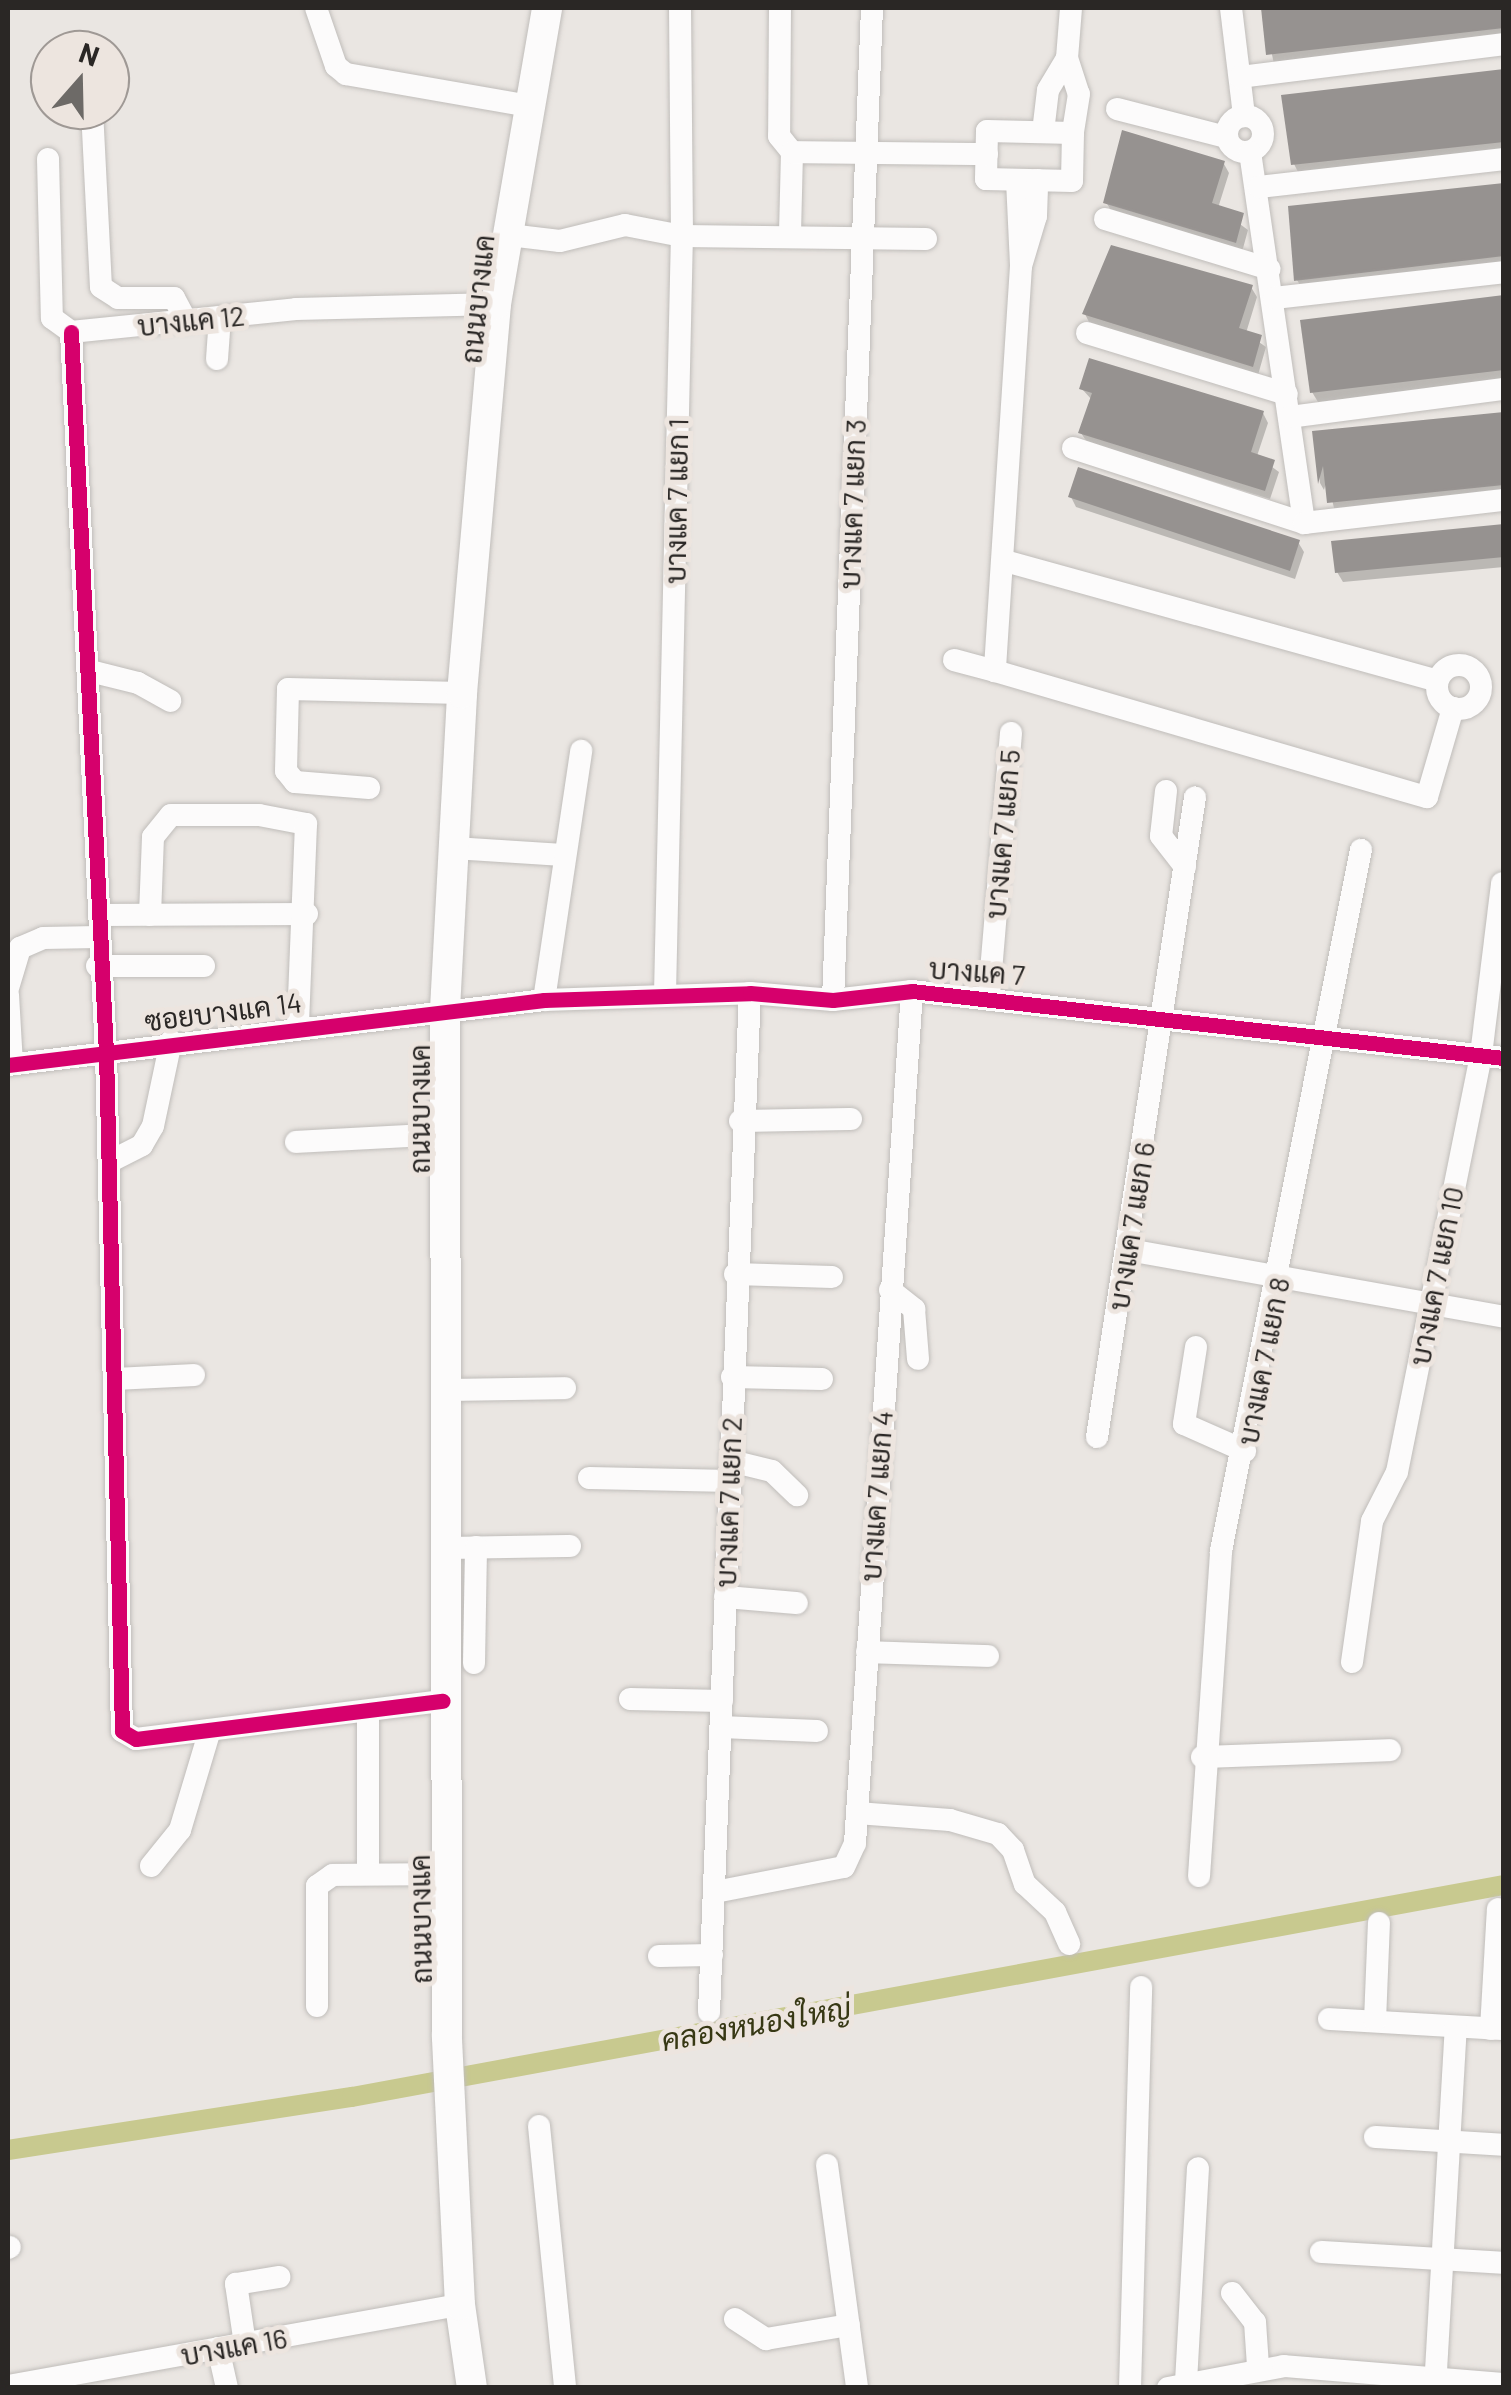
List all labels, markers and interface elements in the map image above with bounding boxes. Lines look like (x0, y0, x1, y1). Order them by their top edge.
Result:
north arrow (30, 30, 130, 130)
text: N (75, 35, 104, 73)
street label: ถนนบางแค (454, 233, 500, 365)
street label: บางแค 12 (136, 298, 246, 342)
street label: บางแค 7 แยก 1 (658, 418, 694, 584)
street label: บางแค 7 แยก 3 (832, 418, 872, 590)
street label: บางแค 7 แยก 5 (978, 748, 1026, 920)
street label: บางแค 7 (928, 951, 1026, 991)
street label: ซอยบางแค 14 (143, 985, 303, 1037)
street label: ถนนบางแค (402, 1044, 436, 1174)
street label: บางแค 7 แยก 6 (1101, 1139, 1161, 1313)
street label: บางแค 7 แยก 10 (1402, 1184, 1470, 1368)
street label: บางแค 7 แยก 8 (1230, 1274, 1296, 1448)
street label: บางแค 7 แยก 4 (853, 1409, 899, 1583)
street label: บางแค 7 แยก 2 (708, 1416, 748, 1588)
street label: ถนนบางแค (402, 1854, 438, 1984)
water label: คลองหนองใหญ่ (658, 1989, 854, 2057)
street label: บางแค 16 (178, 2320, 290, 2372)

